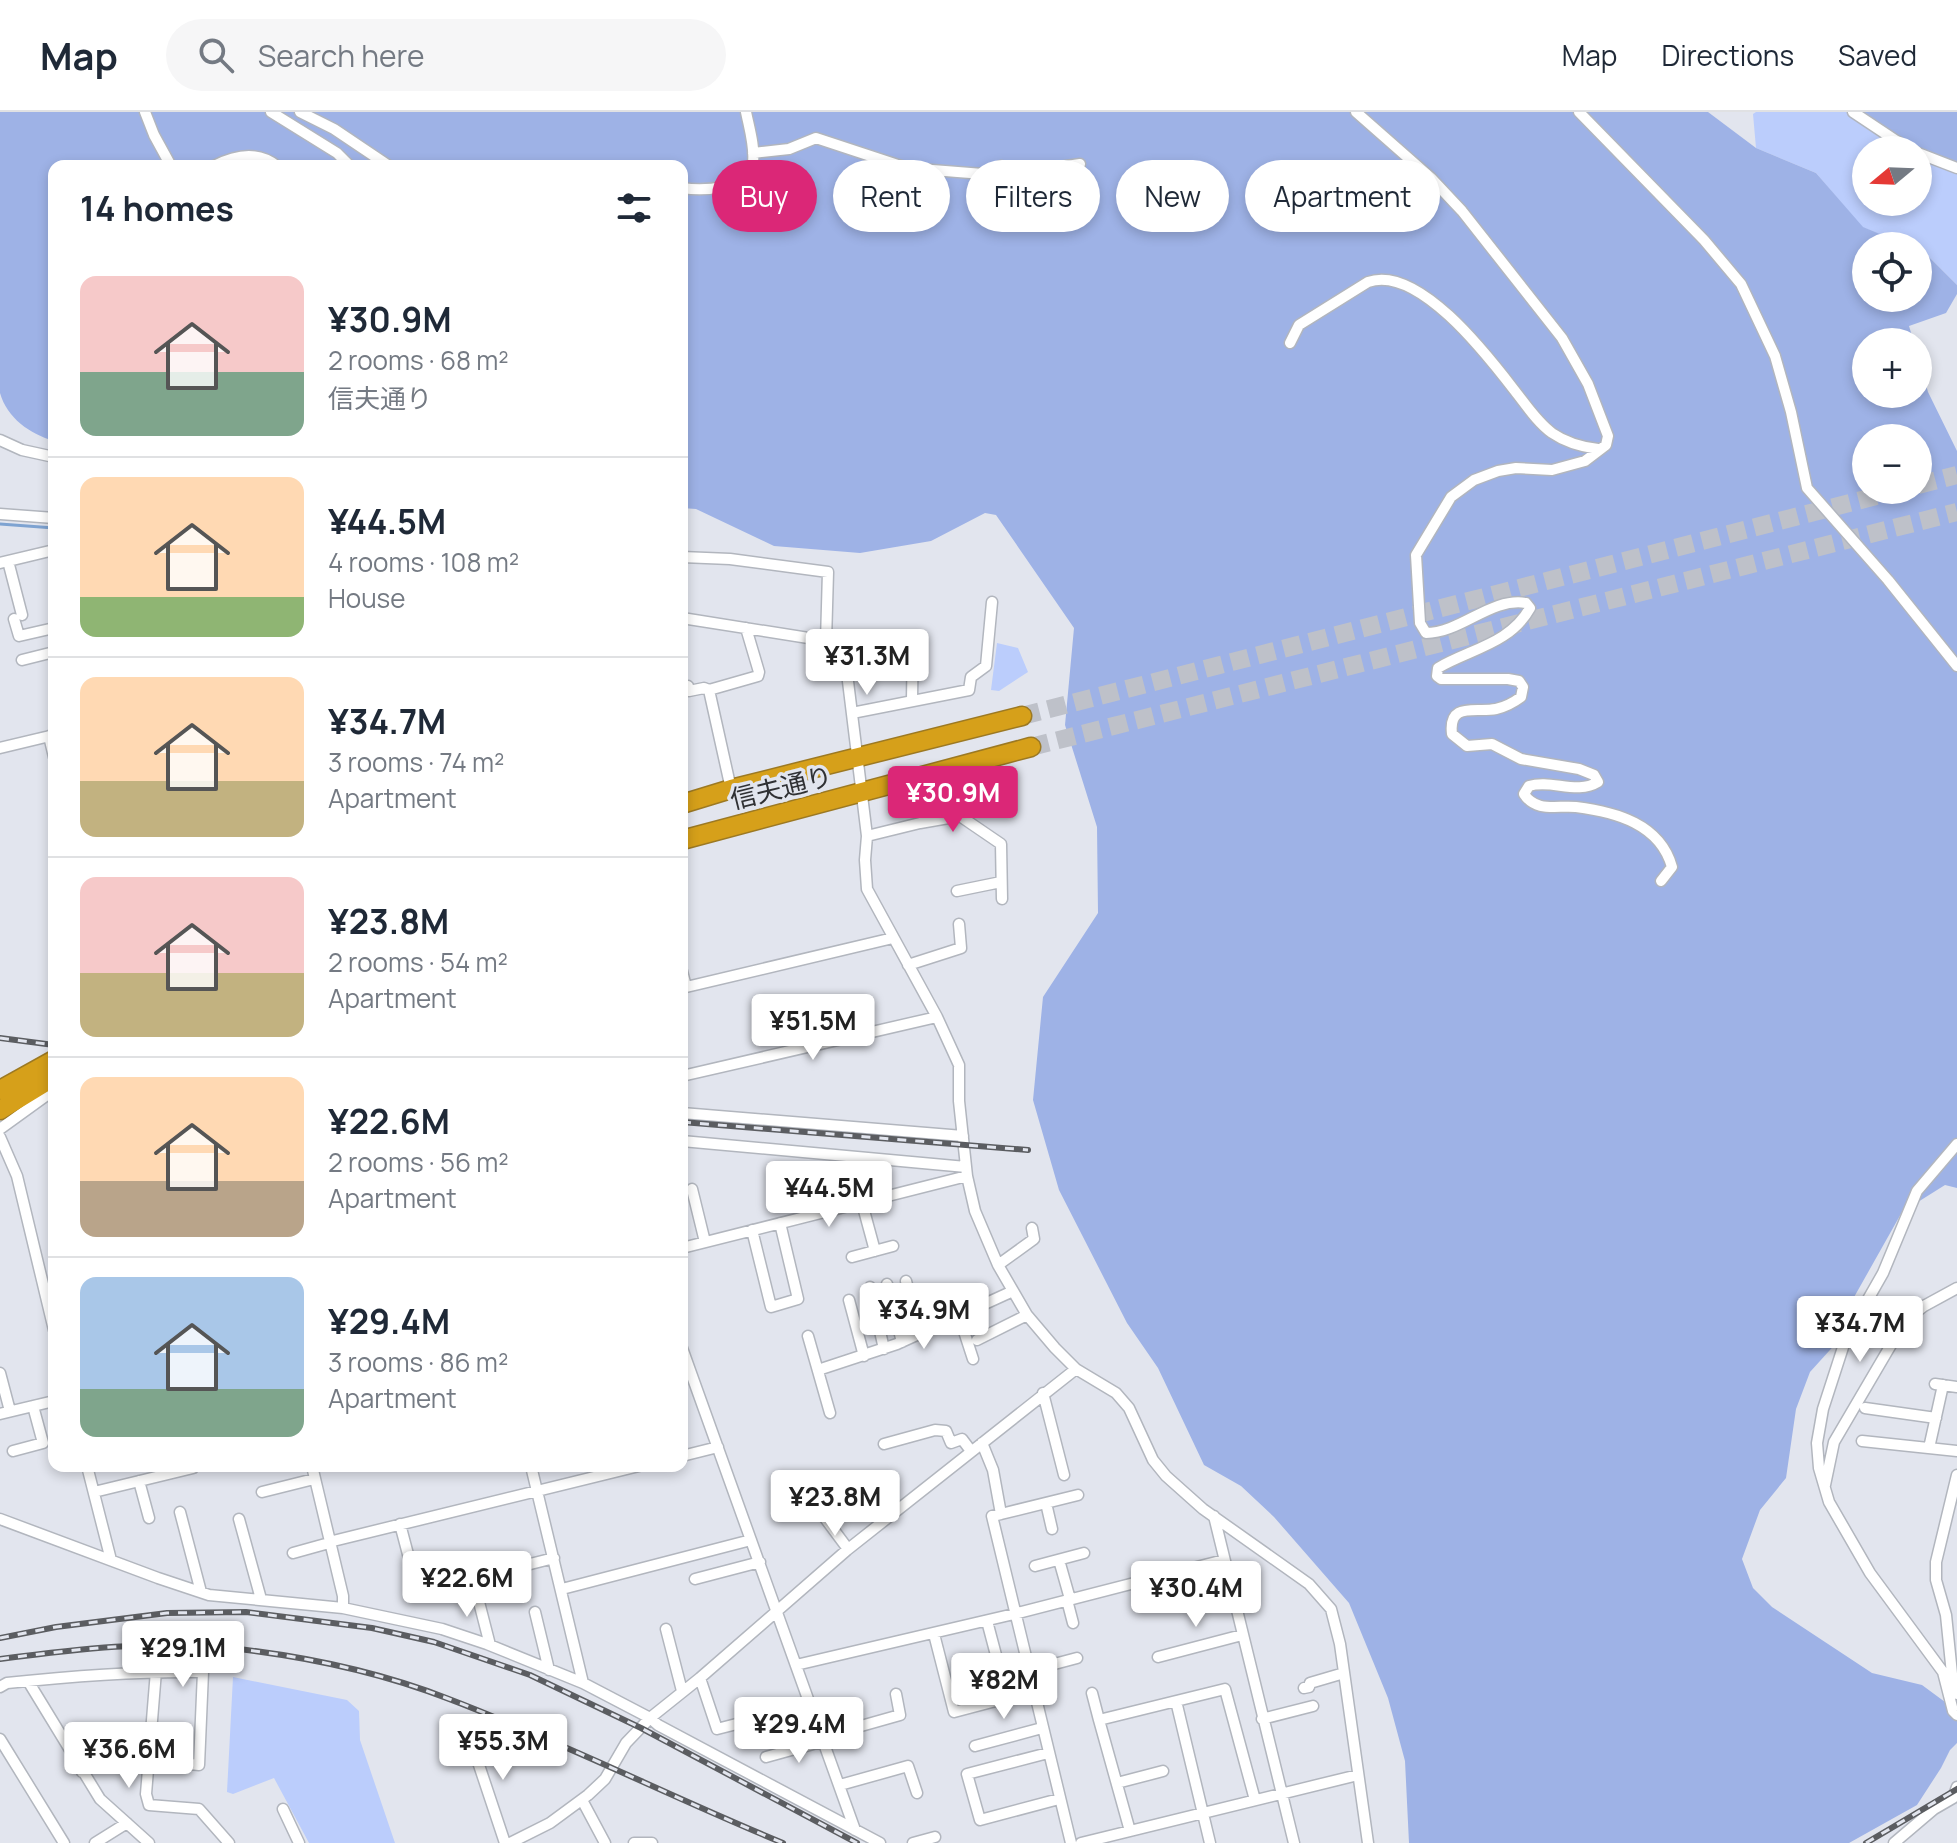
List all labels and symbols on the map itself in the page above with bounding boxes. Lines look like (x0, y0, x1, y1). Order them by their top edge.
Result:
north arrow (1852, 136, 1932, 216)
pin: ¥31.3M (802, 629, 932, 697)
street label: 信夫通り (726, 757, 836, 817)
pin: ¥30.9M (888, 766, 1018, 834)
pin: ¥51.5M (748, 994, 878, 1062)
pin: ¥44.5M (764, 1161, 894, 1229)
pin: ¥34.9M (859, 1283, 989, 1351)
pin: ¥34.7M (1795, 1296, 1925, 1364)
pin: ¥23.8M (770, 1470, 900, 1538)
pin: ¥22.6M (402, 1551, 532, 1619)
pin: ¥30.4M (1131, 1561, 1261, 1629)
pin: ¥29.1M (118, 1621, 248, 1689)
pin: ¥82M (957, 1653, 1051, 1721)
pin: ¥29.4M (734, 1697, 864, 1765)
pin: ¥55.3M (438, 1714, 568, 1782)
pin: ¥36.6M (64, 1722, 194, 1790)

